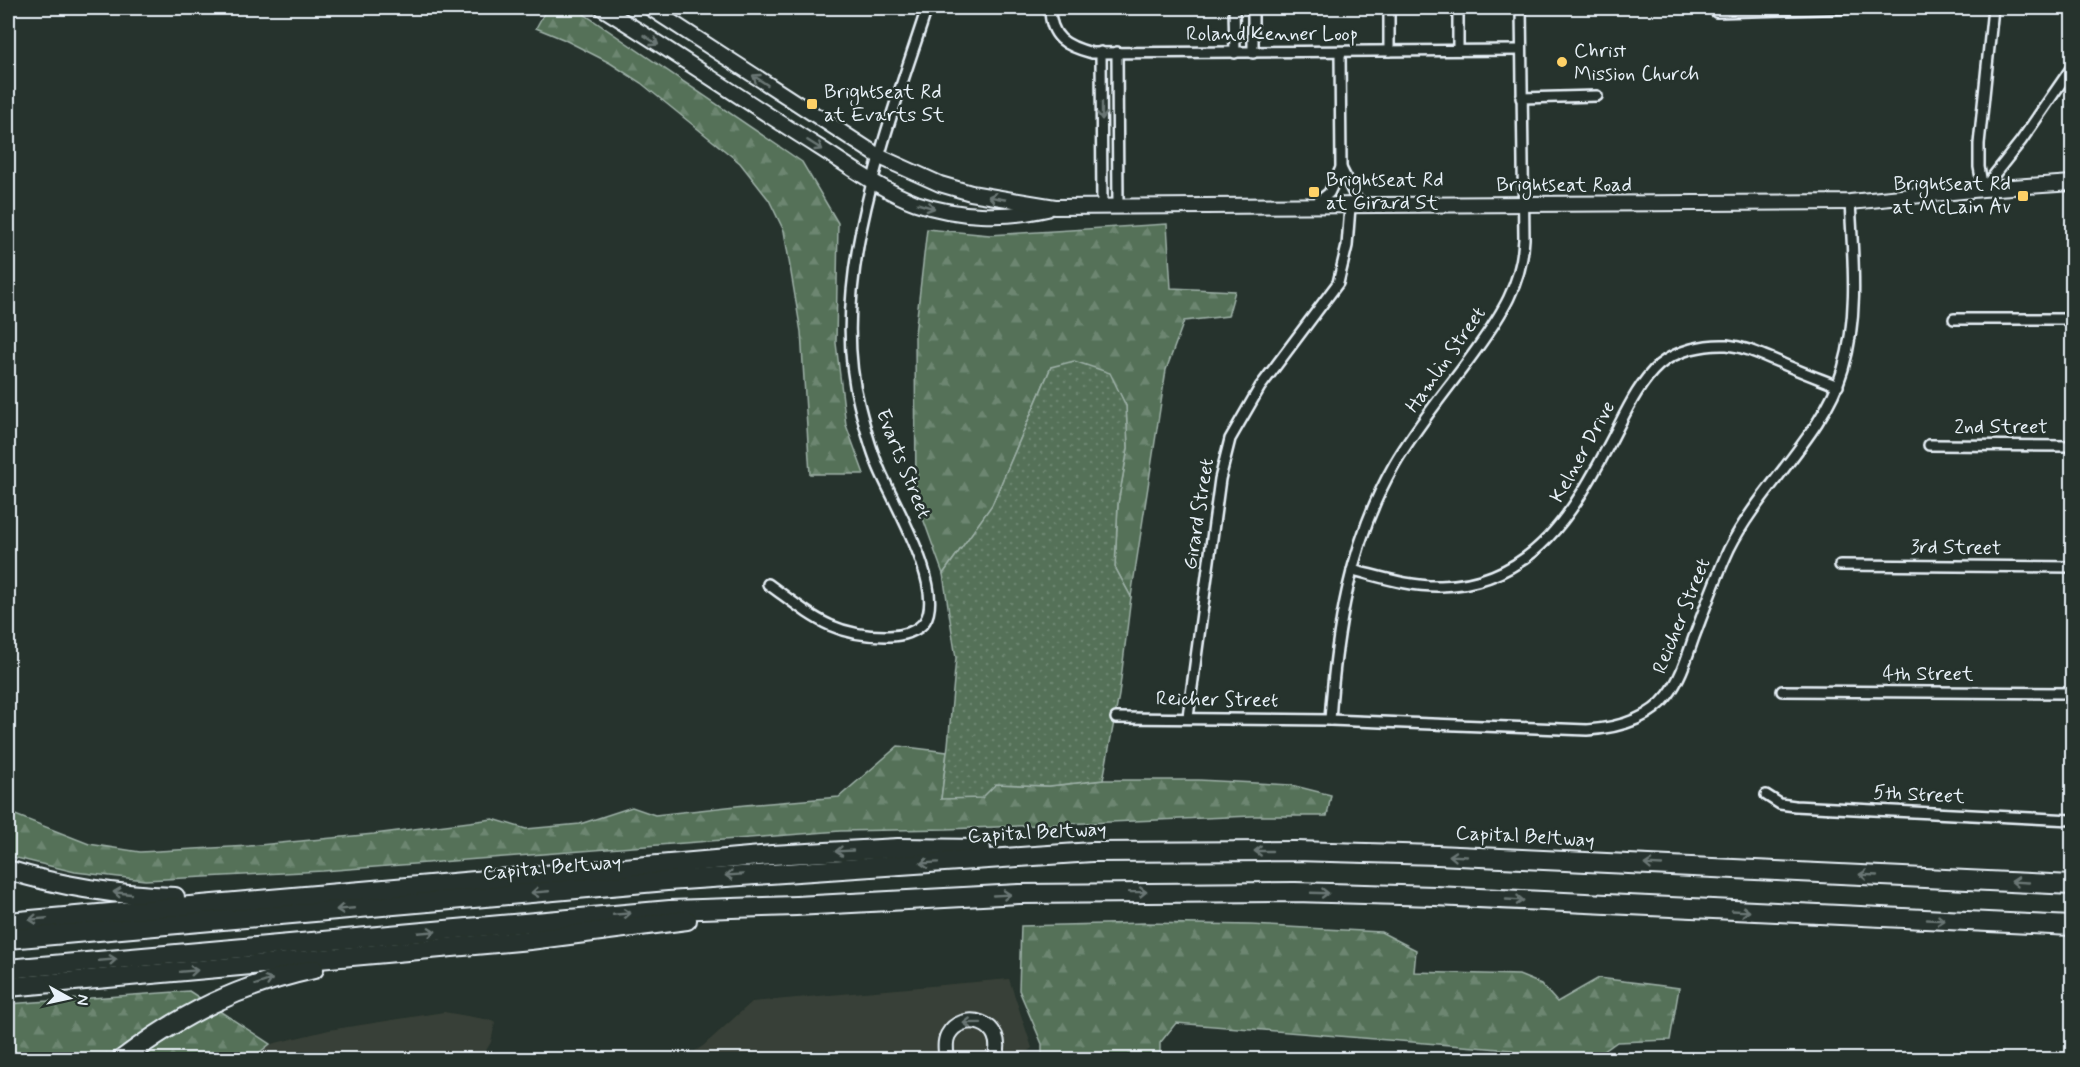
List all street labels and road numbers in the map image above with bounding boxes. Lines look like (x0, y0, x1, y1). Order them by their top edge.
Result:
street label: Roland Kenner Loop (1186, 21, 1358, 48)
street label: Brightseat Road (1496, 172, 1632, 200)
street label: Hamlin Street (1399, 302, 1493, 418)
street label: Kelner Drive (1544, 396, 1622, 508)
street label: Evarts Street (869, 405, 937, 523)
street label: 2nd Street (1954, 414, 2048, 441)
street label: Girard Street (1177, 456, 1221, 572)
street label: 3rd Street (1910, 534, 2002, 562)
street label: Reicher Street (1647, 554, 1717, 678)
street label: 4th Street (1882, 661, 1974, 688)
street label: Reicher Street (1155, 685, 1279, 715)
street label: 5th Street (1873, 779, 1966, 811)
street label: Capital Beltway (967, 816, 1107, 850)
street label: Capital Beltway (1455, 820, 1595, 854)
street label: Capital Beltway (482, 848, 622, 888)

